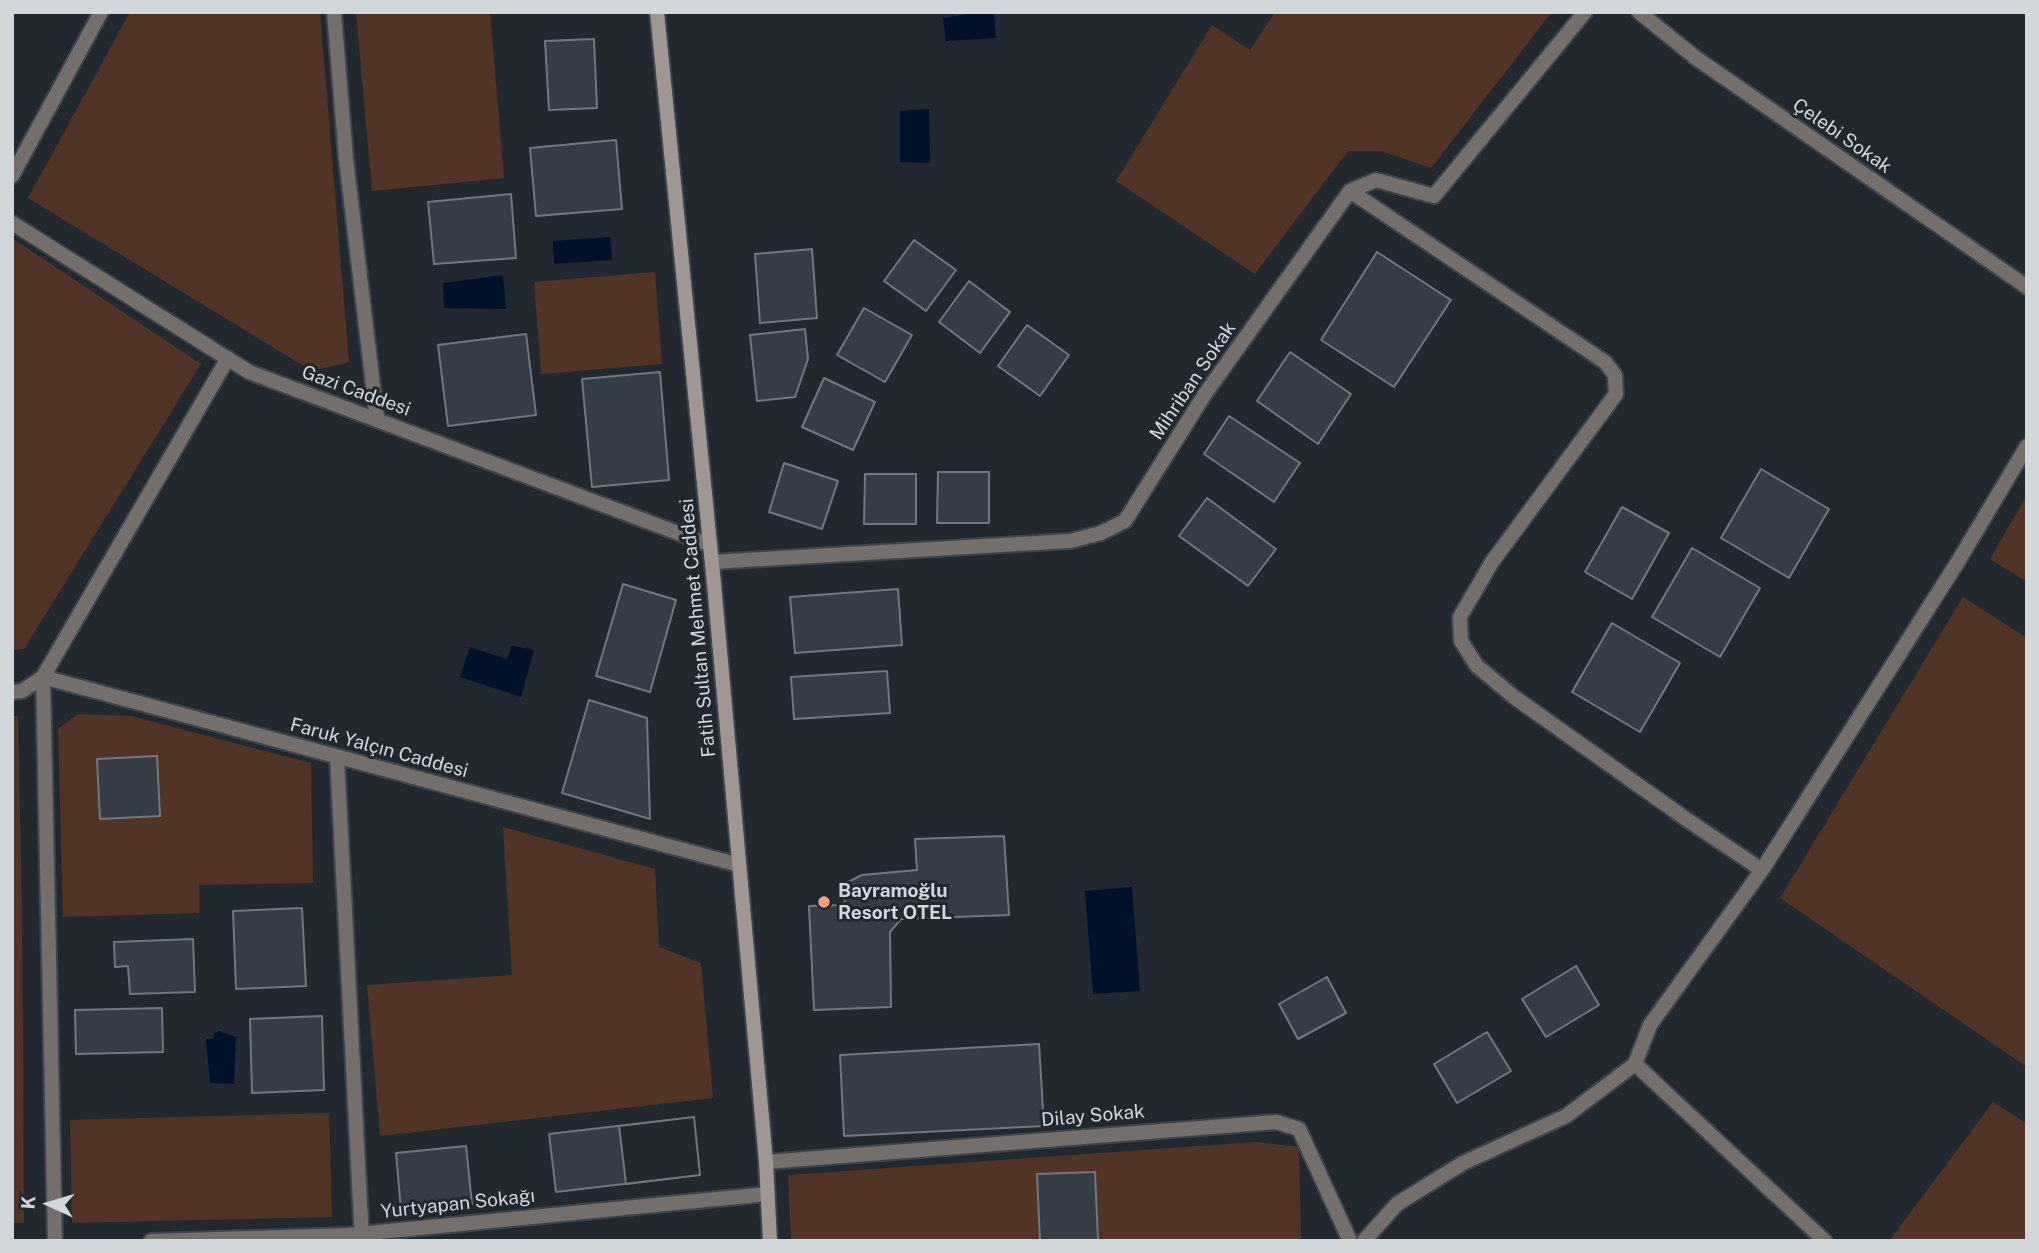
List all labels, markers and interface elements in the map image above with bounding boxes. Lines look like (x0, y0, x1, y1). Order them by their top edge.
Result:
street label: Çelebi Sokak (1788, 94, 1896, 178)
street label: Mihriban Sokak (1145, 318, 1241, 444)
street label: Gazi Caddesi (299, 361, 413, 421)
street label: Fatih Sultan Mehmet Caddesi (675, 498, 721, 758)
street label: Faruk Yalçın Caddesi (288, 713, 470, 783)
place label: Bayramoğlu Resort OTEL (838, 880, 952, 924)
marker: Bayramoğlu Resort OTEL (816, 894, 832, 910)
street label: Dilay Sokak (1040, 1100, 1146, 1132)
north arrow (14, 1169, 84, 1239)
street label: Yurtyapan Sokağı (380, 1185, 536, 1223)
text: K (17, 1195, 39, 1210)

